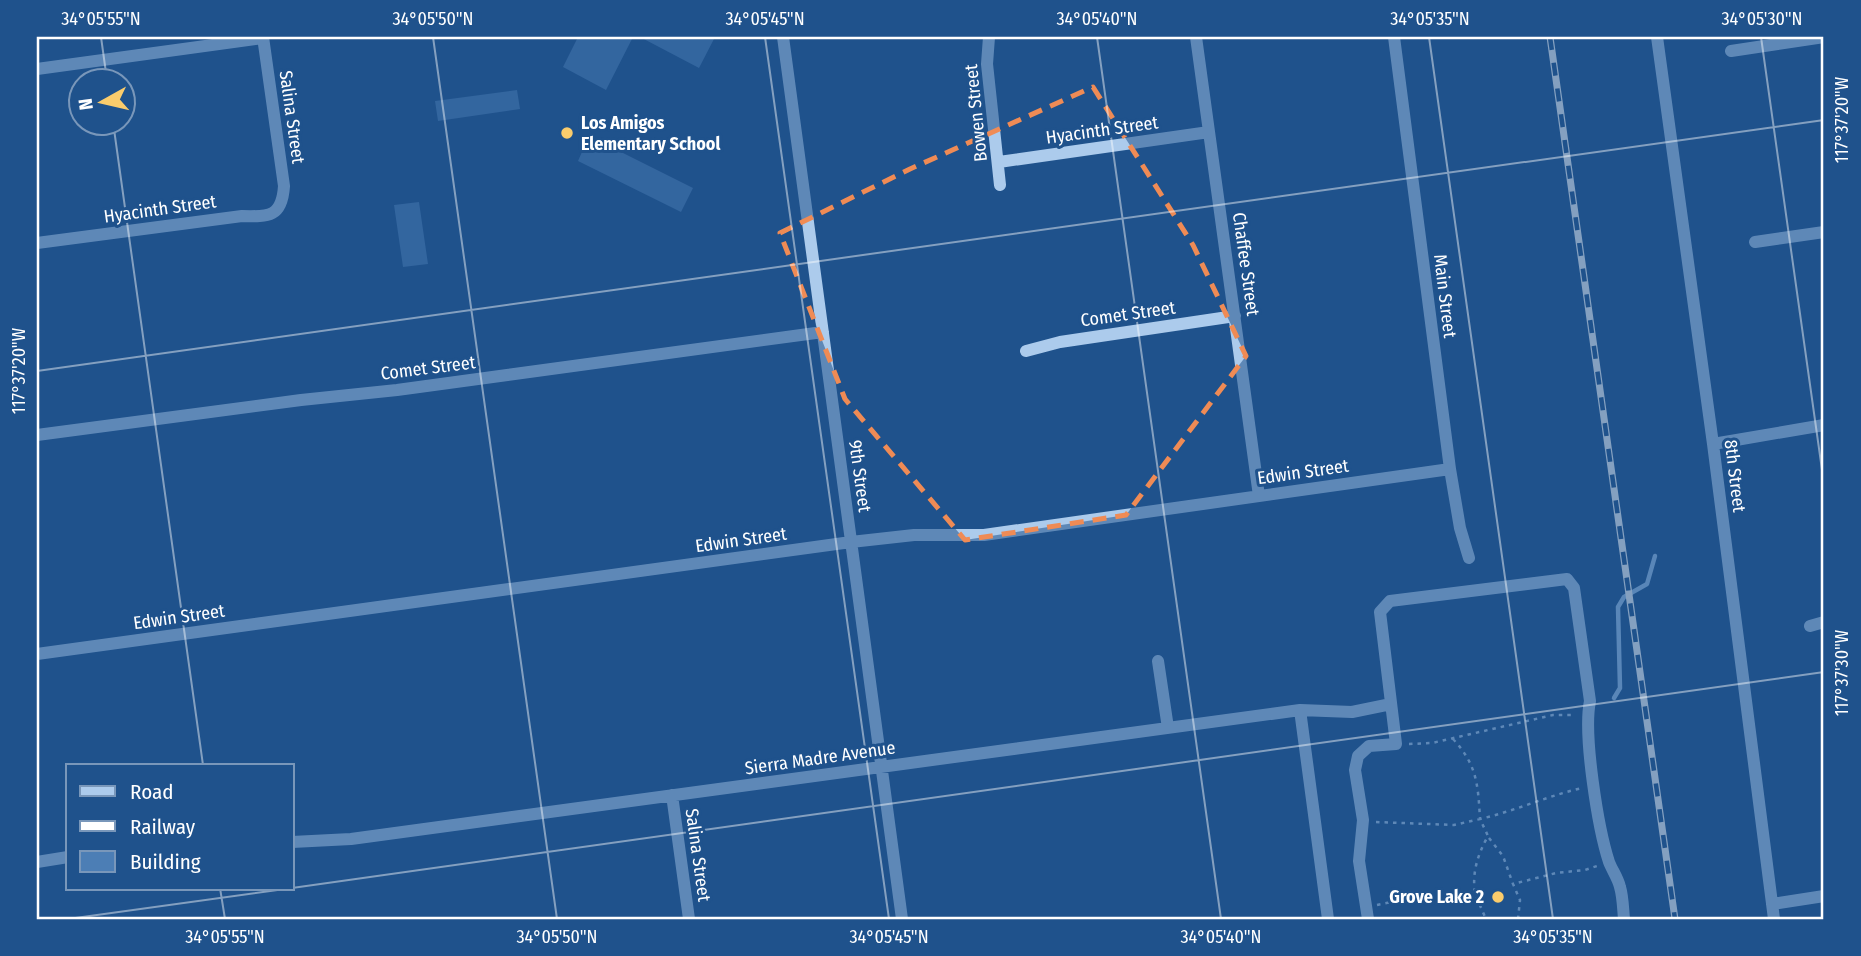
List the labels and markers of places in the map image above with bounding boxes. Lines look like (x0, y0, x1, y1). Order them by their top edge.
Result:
place label: Los Amigos Elementary School (581, 112, 720, 155)
marker: Los Amigos Elementary School (559, 125, 575, 141)
place label: Grove Lake 2 (1389, 886, 1484, 908)
marker: Grove Lake 2 (1490, 889, 1506, 905)

